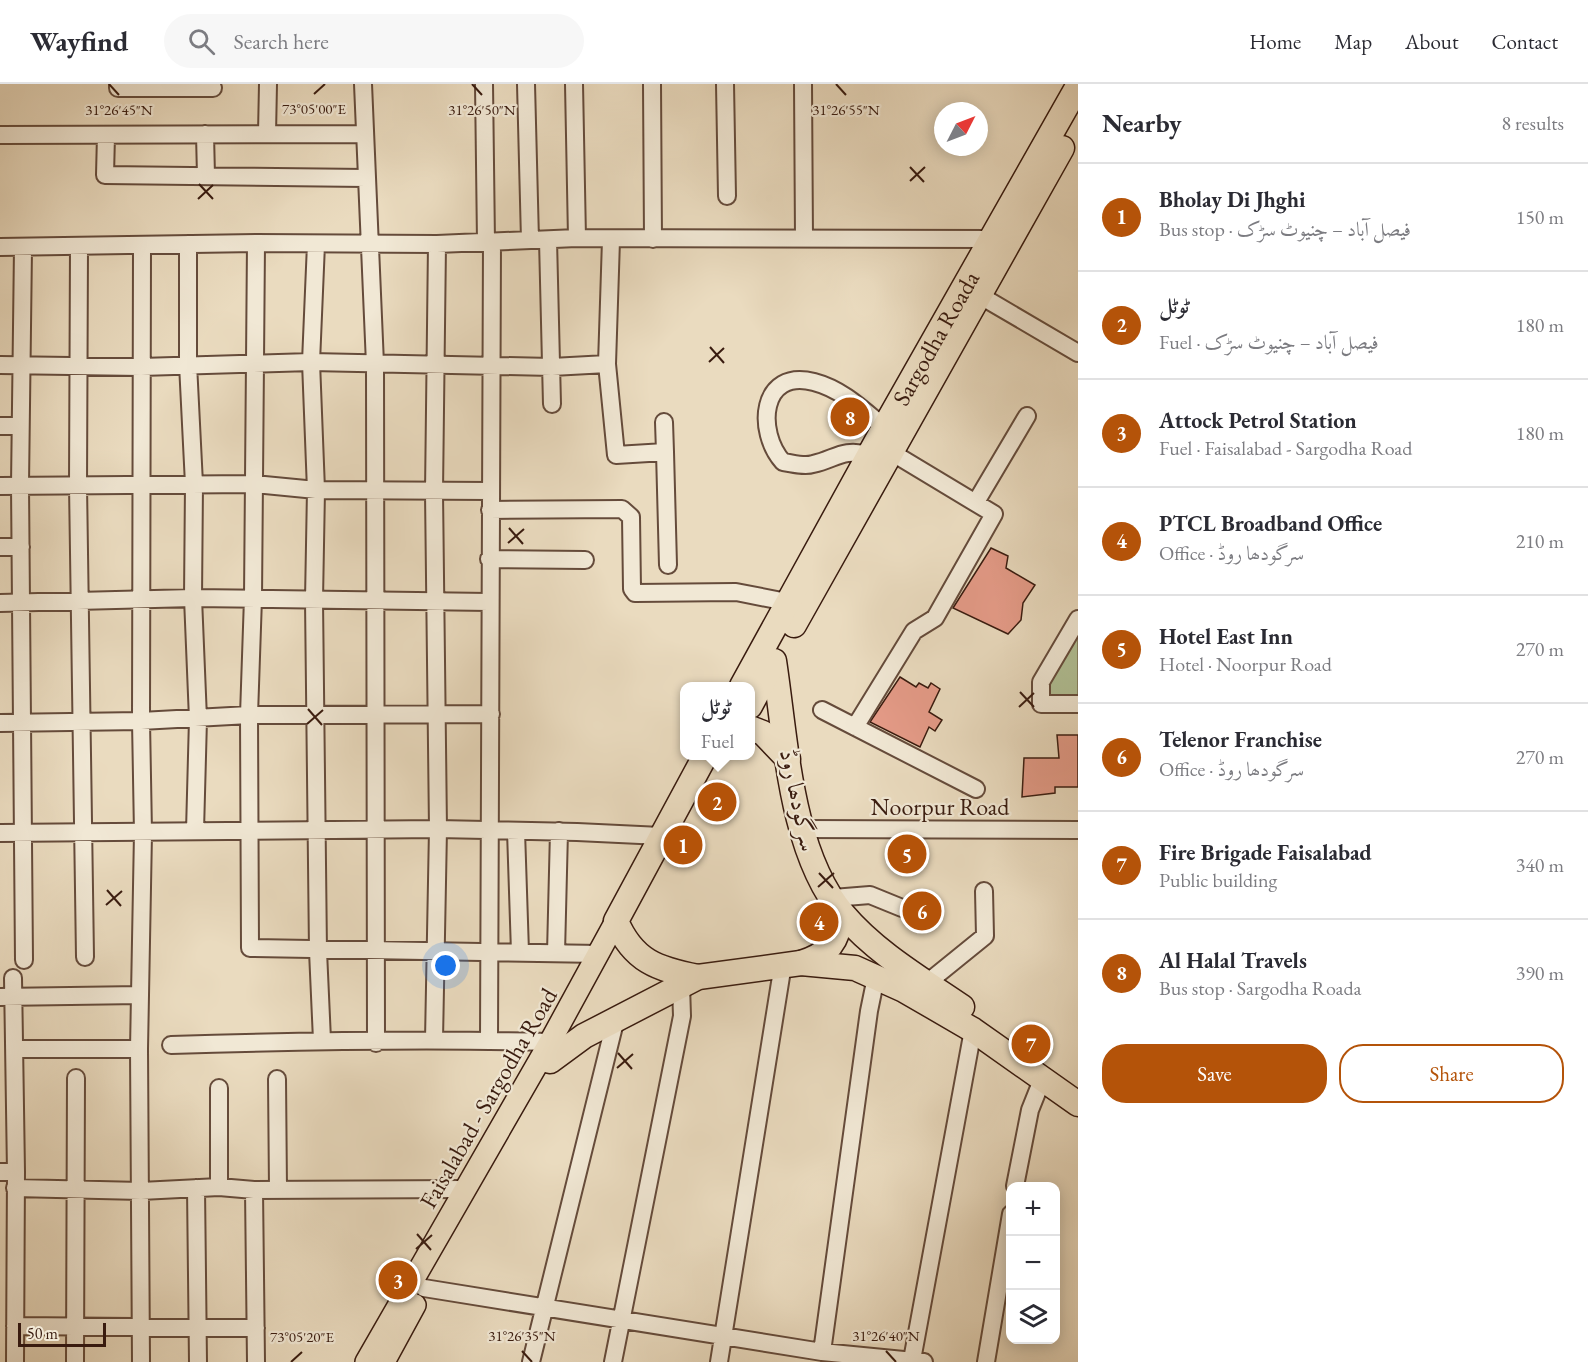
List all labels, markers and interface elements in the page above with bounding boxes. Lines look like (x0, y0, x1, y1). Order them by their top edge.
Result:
search box (164, 14, 584, 68)
text: Wayfind (30, 23, 128, 59)
icon: search (185, 25, 218, 58)
text: Search here (233, 27, 329, 56)
text: Home (1249, 28, 1301, 55)
text: Map (1334, 28, 1372, 55)
text: About (1405, 28, 1458, 55)
text: Contact (1491, 28, 1558, 55)
text: 73°05'00"E (282, 99, 347, 118)
text: 31°26'45"N (85, 100, 153, 119)
text: 31°26'50"N (448, 100, 516, 119)
text: 31°26'55"N (812, 100, 880, 119)
north arrow (934, 102, 988, 156)
text: Nearby (1102, 106, 1182, 140)
text: 8 results (1501, 110, 1564, 136)
text: Bholay Di Jhghi (1159, 185, 1306, 214)
text: 1 (1116, 204, 1127, 230)
text: 150 m (1516, 204, 1564, 230)
text: Bus stop · فیصل آباد – چنیوٹ سڑک (1159, 216, 1411, 242)
street label: Sargodha Roada (885, 265, 986, 411)
text: ٹوٹل (1159, 291, 1189, 320)
text: 2 (1116, 312, 1127, 338)
text: 180 m (1516, 312, 1564, 338)
text: Fuel · فیصل آباد – چنیوٹ سڑک (1159, 329, 1379, 355)
pin: 8 (830, 394, 870, 440)
text: Attock Petrol Station (1159, 406, 1357, 435)
text: 3 (1116, 420, 1127, 446)
text: 180 m (1516, 420, 1564, 446)
text: Fuel · Faisalabad - Sargodha Road (1159, 435, 1412, 461)
text: PTCL Broadband Office (1159, 509, 1382, 538)
text: 4 (1116, 528, 1127, 554)
text: 210 m (1516, 528, 1564, 554)
text: Office · سرگودھا روڈ (1159, 540, 1304, 566)
text: Hotel East Inn (1159, 622, 1293, 651)
text: 5 (1116, 636, 1127, 662)
text: 270 m (1516, 636, 1564, 662)
text: Hotel · Noorpur Road (1159, 651, 1332, 677)
popup (680, 682, 755, 760)
text: ٹوٹل (701, 692, 731, 721)
text: Telenor Franchise (1159, 725, 1322, 754)
text: Fuel (701, 728, 734, 754)
text: 6 (1116, 744, 1127, 770)
text: 270 m (1516, 744, 1564, 770)
street label: سرگودھا روڈ (772, 746, 825, 854)
text: Office · سرگودھا روڈ (1159, 756, 1304, 782)
pin: 2 (698, 780, 736, 824)
street label: Noorpur Road (871, 791, 1010, 822)
pin: 1 (664, 822, 702, 867)
pin: 5 (888, 832, 926, 876)
text: Fire Brigade Faisalabad (1159, 838, 1372, 867)
text: 7 (1116, 852, 1127, 878)
text: 340 m (1516, 852, 1564, 878)
text: Public building (1159, 867, 1277, 893)
pin: 6 (902, 888, 942, 934)
pin: 4 (800, 900, 838, 944)
text: Al Halal Travels (1159, 946, 1307, 975)
your location (431, 951, 460, 980)
text: 8 (1116, 960, 1127, 986)
text: 390 m (1516, 960, 1564, 986)
text: Bus stop · Sargodha Roada (1159, 975, 1362, 1001)
street label: Faisalabad - Sargodha Road (412, 981, 564, 1214)
pin: 7 (1012, 1022, 1050, 1066)
button: Save (1102, 1044, 1327, 1103)
button: Share (1339, 1044, 1564, 1103)
map controls (1006, 1182, 1060, 1344)
button: + (1006, 1182, 1060, 1236)
button: − (1006, 1236, 1060, 1290)
pin: 3 (378, 1258, 418, 1302)
button: layers (1006, 1290, 1060, 1344)
scale bar (18, 1320, 106, 1348)
text: 50 m (27, 1323, 58, 1344)
text: 31°26'35"N (488, 1326, 556, 1345)
text: 31°26'40"N (852, 1326, 920, 1345)
text: 73°05'20"E (270, 1327, 335, 1346)

